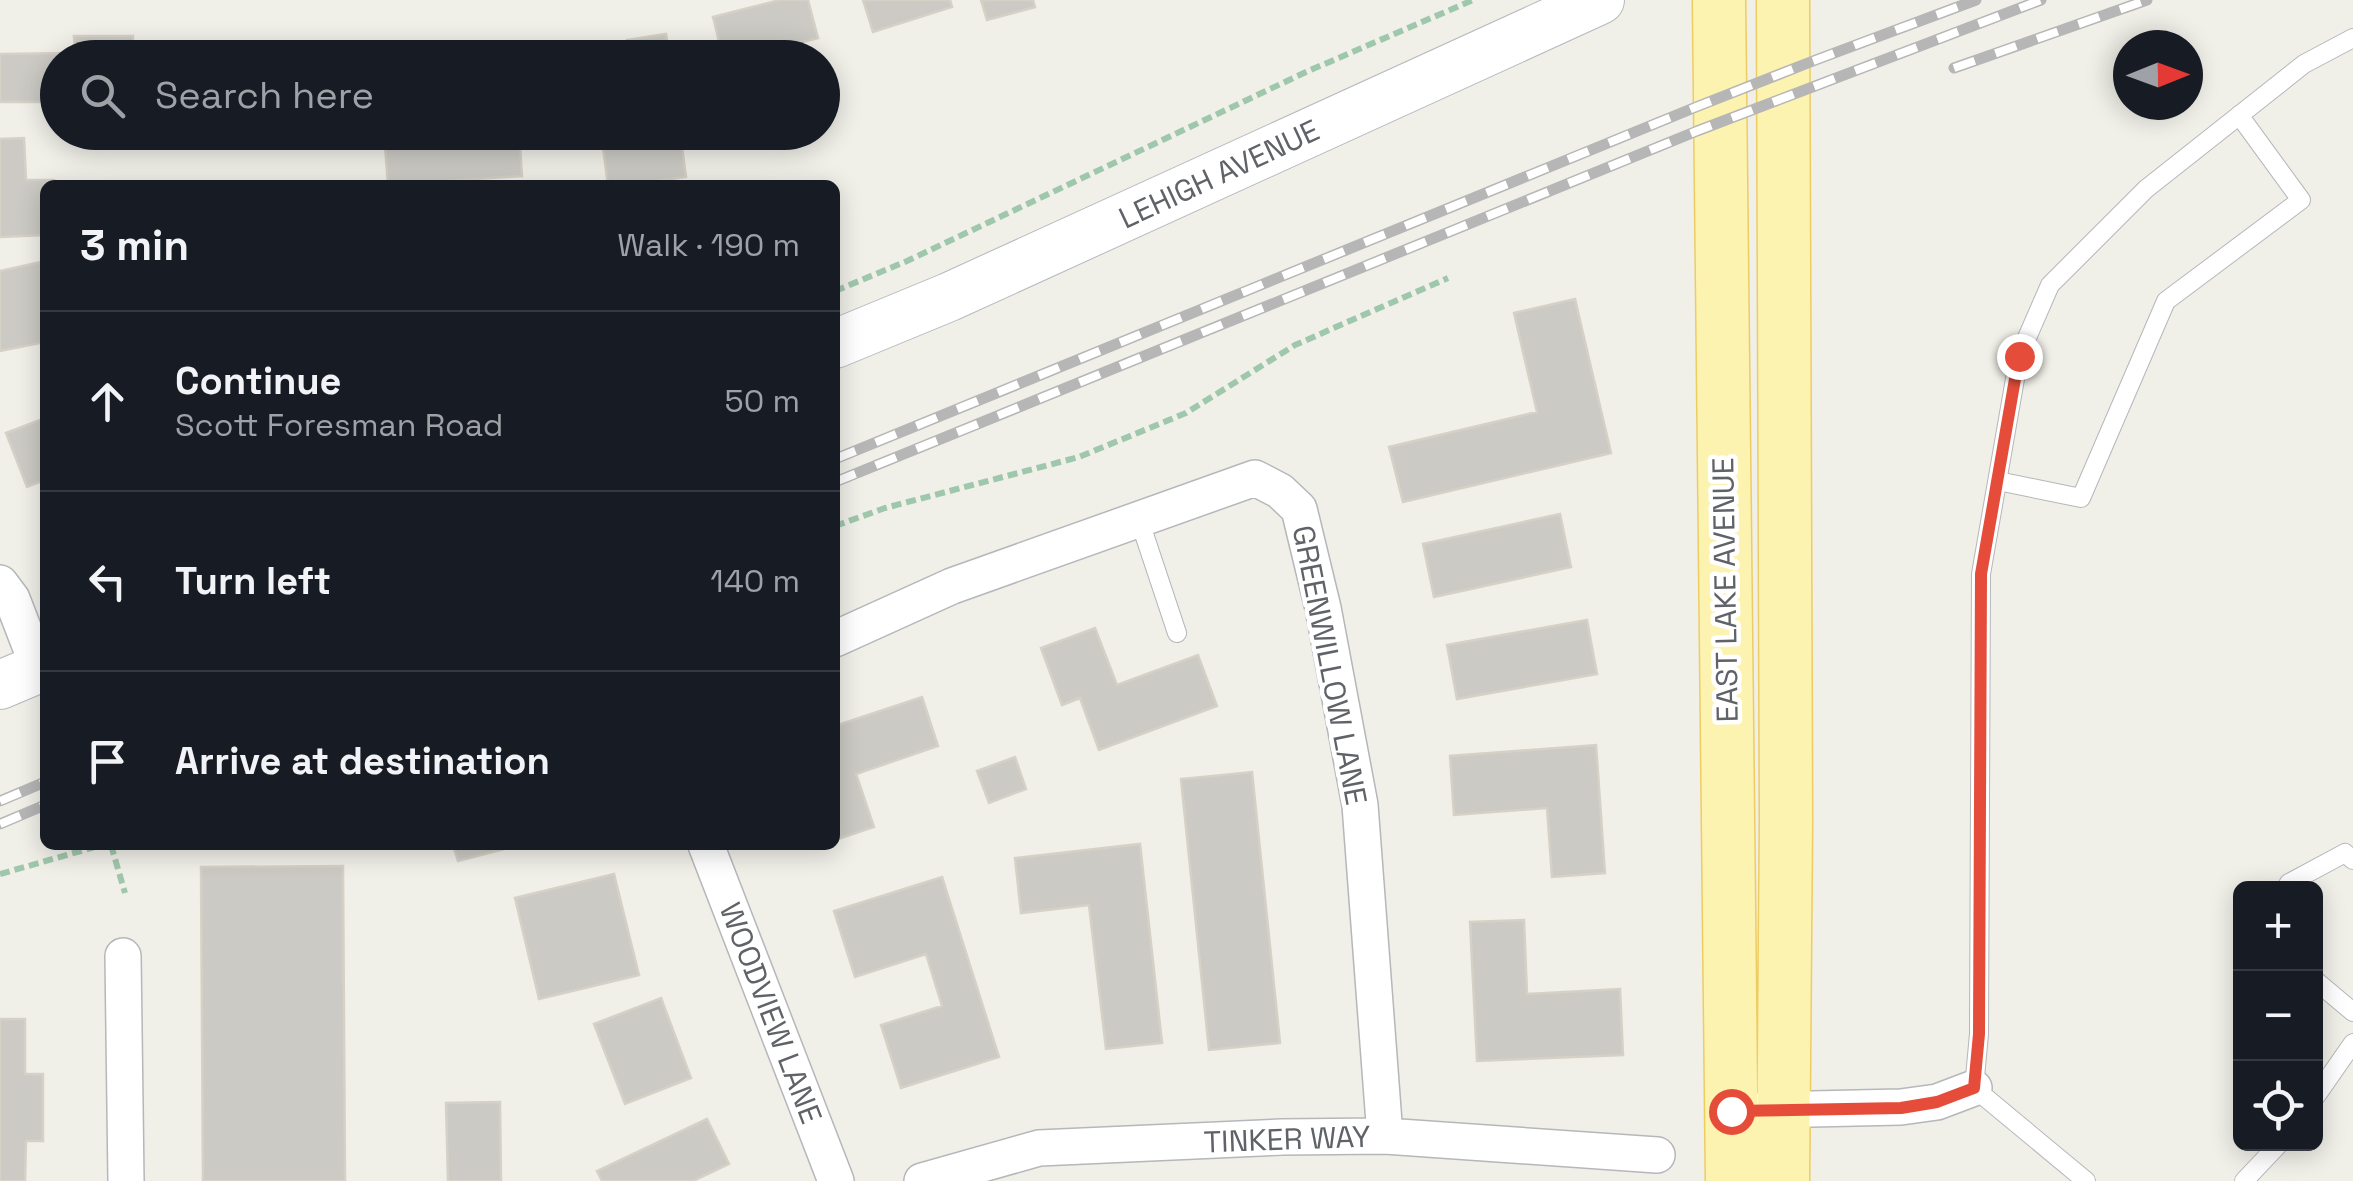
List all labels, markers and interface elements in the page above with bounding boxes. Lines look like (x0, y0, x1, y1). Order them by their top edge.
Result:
north arrow (2113, 30, 2203, 120)
search box (40, 40, 840, 150)
icon: search (75, 68, 130, 123)
text: Search here (155, 71, 374, 119)
street label: LEHIGH AVENUE (1113, 111, 1325, 237)
text: 3 min (80, 219, 189, 272)
text: Walk · 190 m (617, 225, 800, 265)
route end (1997, 334, 2043, 380)
text: Continue (175, 357, 341, 405)
icon: ahead (80, 374, 135, 429)
text: 50 m (725, 381, 800, 421)
text: Scott Foresman Road (175, 405, 503, 445)
street label: EAST LAKE AVENUE (1703, 457, 1747, 723)
street label: GREENWILLOW LANE (1284, 522, 1376, 808)
icon: left (80, 554, 135, 609)
text: Turn left (175, 557, 331, 605)
text: 140 m (710, 561, 800, 601)
icon: arrive (80, 734, 135, 789)
text: Arrive at destination (175, 737, 550, 785)
map controls (2233, 881, 2323, 1151)
button: + (2233, 881, 2323, 971)
street label: WOODVIEW LANE (711, 897, 831, 1129)
button: − (2233, 971, 2323, 1061)
button: locate (2233, 1061, 2323, 1151)
route start (1709, 1089, 1755, 1135)
street label: TINKER WAY (1203, 1117, 1371, 1161)

